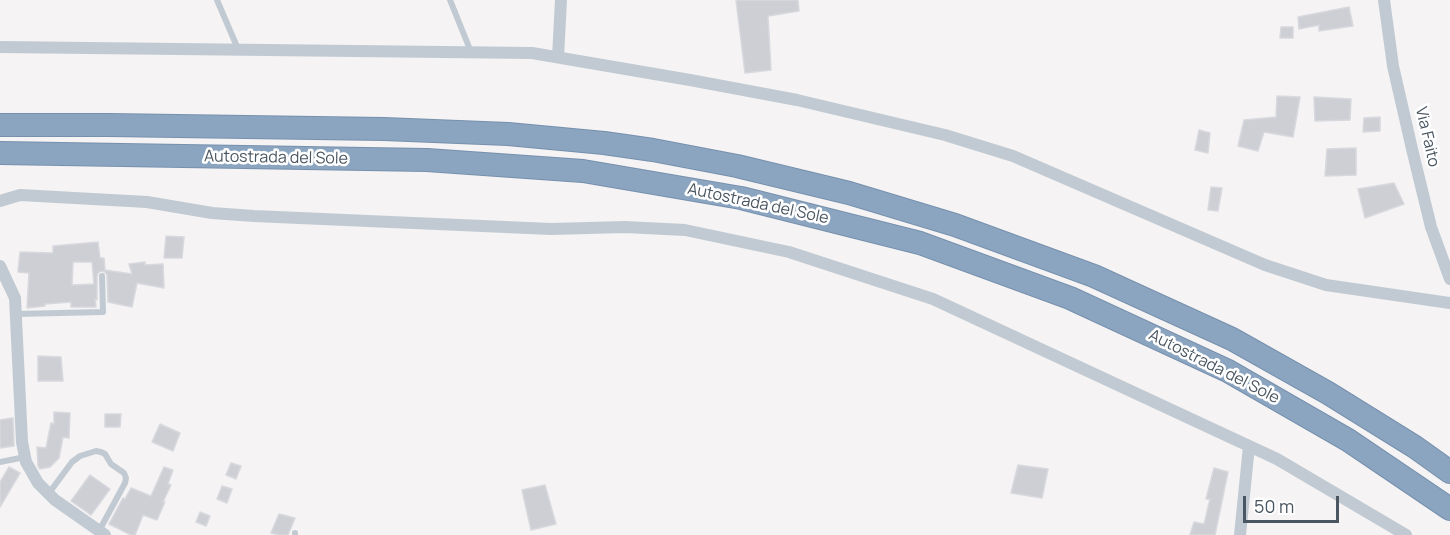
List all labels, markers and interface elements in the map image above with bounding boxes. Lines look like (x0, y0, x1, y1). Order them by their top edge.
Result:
street label: Via Faito (1411, 105, 1443, 169)
street label: Autostrada del Sole (204, 147, 348, 169)
street label: Autostrada del Sole (686, 180, 830, 228)
street label: Autostrada del Sole (1145, 326, 1283, 408)
scale bar (1246, 484, 1342, 522)
text: 50 m (1254, 494, 1294, 518)

